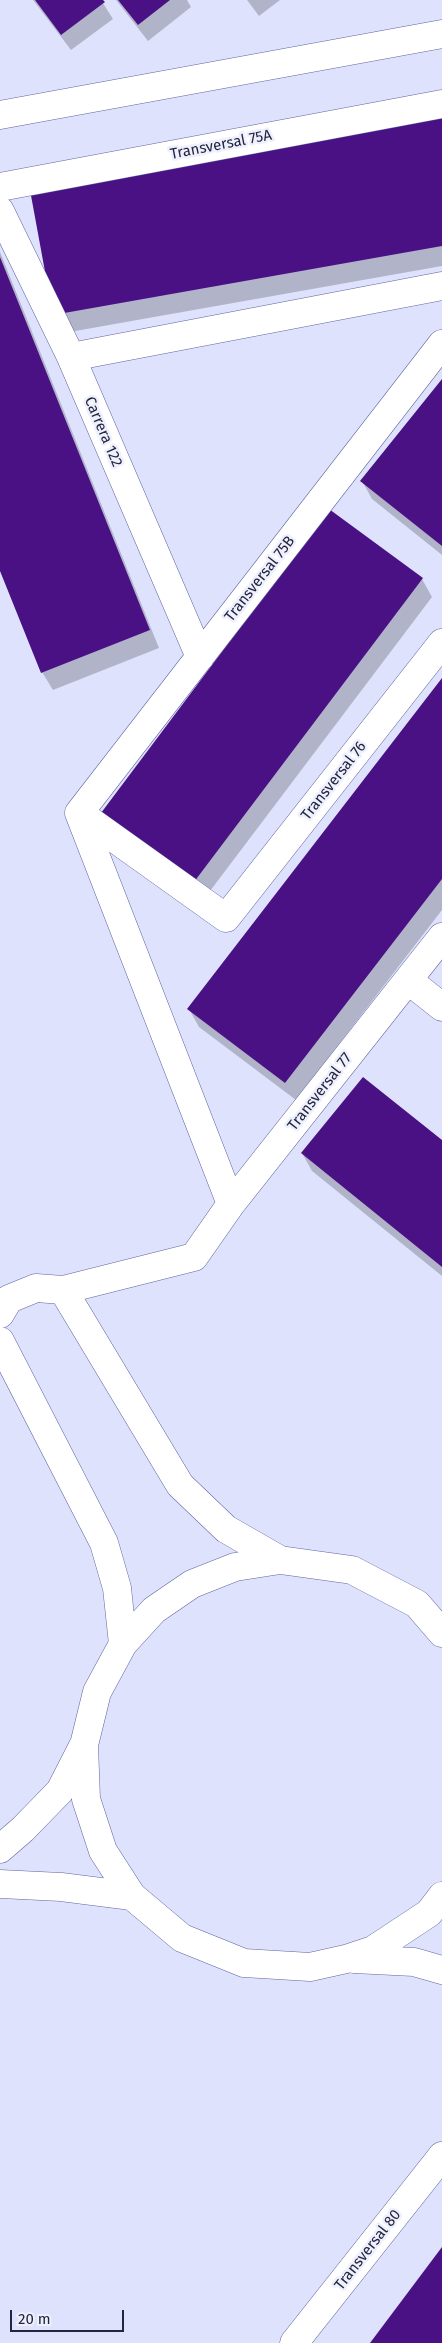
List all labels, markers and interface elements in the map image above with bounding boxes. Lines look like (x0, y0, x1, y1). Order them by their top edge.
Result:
street label: Transversal 75A (169, 126, 273, 164)
street label: Carrera 122 (80, 394, 126, 470)
street label: Transversal 75B (221, 533, 299, 625)
street label: Transversal 76 (298, 738, 370, 824)
street label: Transversal 77 (284, 1049, 356, 1135)
street label: Transversal 80 (331, 2206, 405, 2294)
scale bar (12, 2300, 126, 2332)
text: 20 m (18, 2310, 51, 2328)

